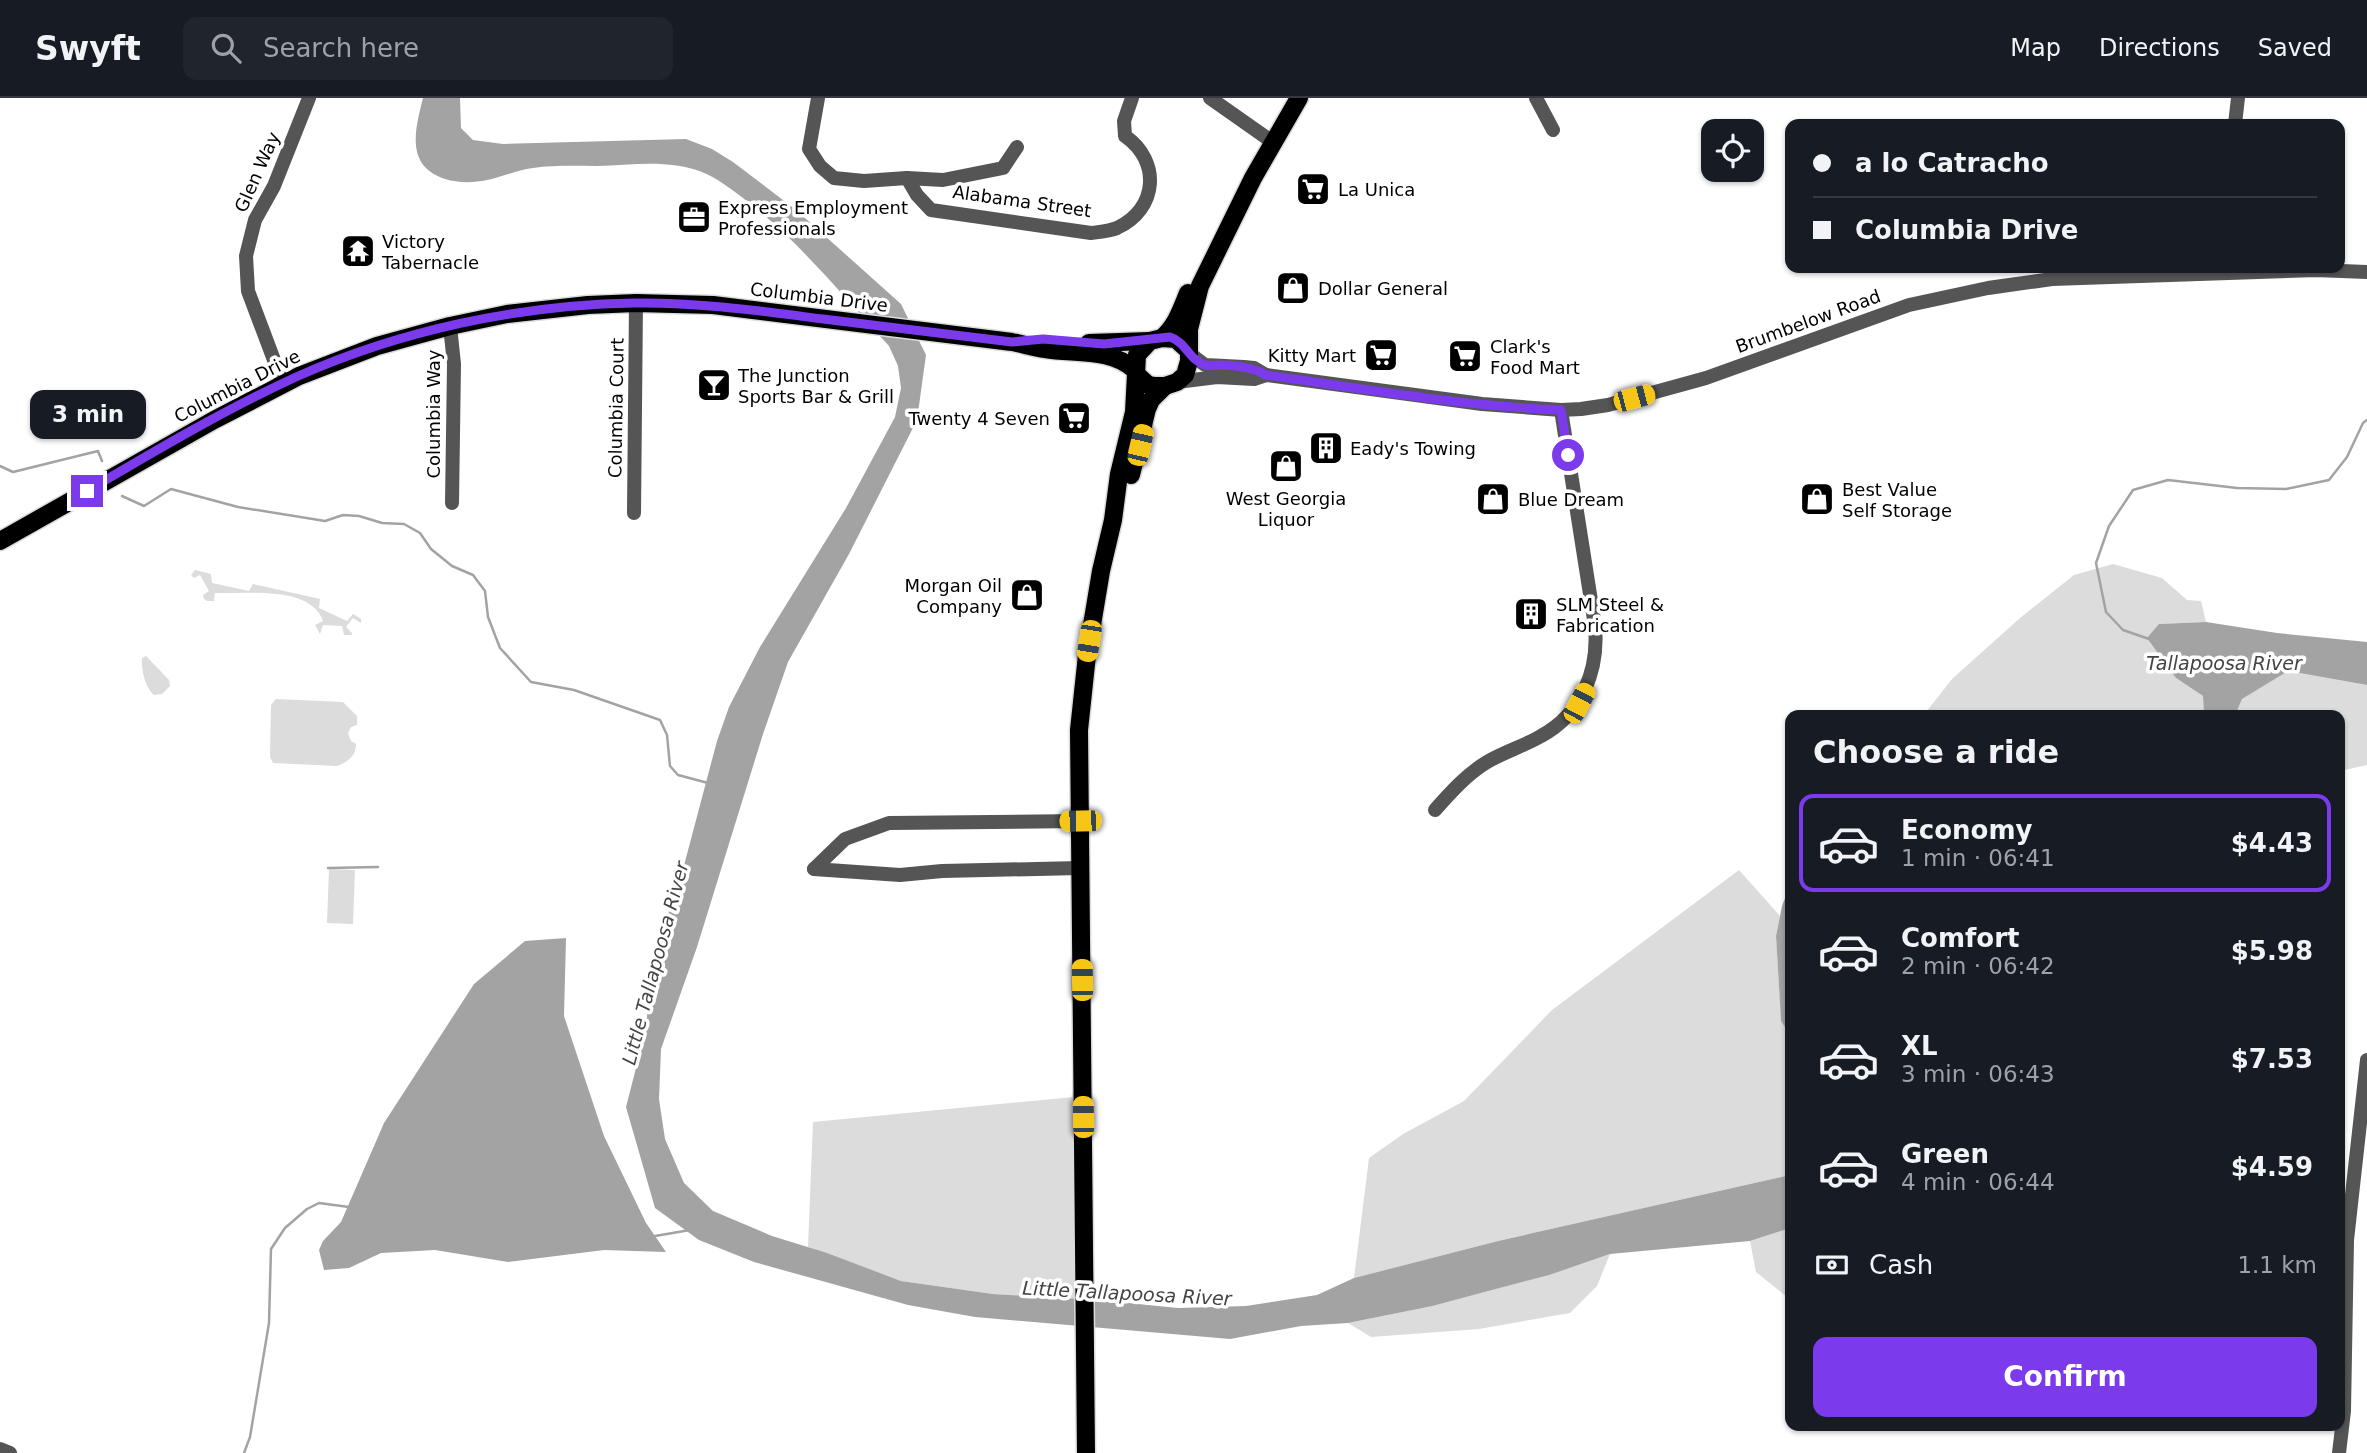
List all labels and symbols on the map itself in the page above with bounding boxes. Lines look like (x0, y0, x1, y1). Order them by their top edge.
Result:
street label: Glen Way (230, 128, 284, 215)
supermarket icon: La Unica (1294, 170, 1332, 208)
place label: La Unica (1338, 179, 1415, 200)
street label: Alabama Street (951, 181, 1093, 221)
place label: Express Employment Professionals (718, 197, 908, 239)
office icon: Express Employment Professionals (675, 198, 713, 236)
place label: Victory Tabernacle (381, 231, 479, 273)
temple icon: Victory Tabernacle (339, 232, 377, 270)
shop icon: Dollar General (1274, 269, 1312, 307)
street label: Columbia Drive (749, 278, 889, 316)
place label: Dollar General (1318, 278, 1448, 299)
street label: Brumbelow Road (1733, 285, 1883, 357)
supermarket icon: Kitty Mart (1362, 336, 1400, 374)
place label: Clark's Food Mart (1490, 336, 1580, 378)
supermarket icon: Clark's Food Mart (1446, 337, 1484, 375)
street label: Columbia Court (604, 338, 628, 478)
street label: Columbia Drive (170, 345, 304, 427)
place label: Kitty Mart (1268, 345, 1356, 366)
street label: Columbia Way (423, 349, 444, 479)
place label: The Junction Sports Bar & Grill (737, 365, 894, 407)
bar icon: The Junction Sports Bar & Grill (695, 366, 733, 404)
car (1611, 382, 1658, 414)
callout: 3 min (29, 390, 145, 438)
supermarket icon: Twenty 4 Seven (1055, 399, 1093, 437)
place label: Twenty 4 Seven (908, 408, 1050, 429)
car (1126, 422, 1155, 468)
building icon: Eady's Towing (1307, 429, 1345, 467)
place label: Eady's Towing (1350, 438, 1476, 459)
route start (1552, 439, 1584, 471)
shop icon: West Georgia Liquor (1267, 447, 1305, 485)
route end (71, 475, 103, 507)
place label: Best Value Self Storage (1842, 479, 1952, 521)
shop icon: Blue Dream (1474, 480, 1512, 518)
shop icon: Best Value Self Storage (1798, 480, 1836, 518)
place label: West Georgia Liquor (1226, 488, 1346, 530)
place label: Blue Dream (1518, 489, 1624, 510)
place label: Morgan Oil Company (905, 575, 1002, 617)
shop icon: Morgan Oil Company (1008, 576, 1046, 614)
place label: SLM Steel & Fabrication (1556, 594, 1664, 636)
building icon: SLM Steel & Fabrication (1512, 595, 1550, 633)
car (1076, 619, 1103, 663)
water label: Tallapoosa River (2146, 652, 2303, 674)
car (1560, 680, 1599, 726)
car (1059, 810, 1102, 832)
water label: Little Tallapoosa River (617, 858, 693, 1067)
car (1072, 959, 1093, 1001)
car (1073, 1096, 1094, 1138)
water label: Little Tallapoosa River (1022, 1277, 1233, 1310)

